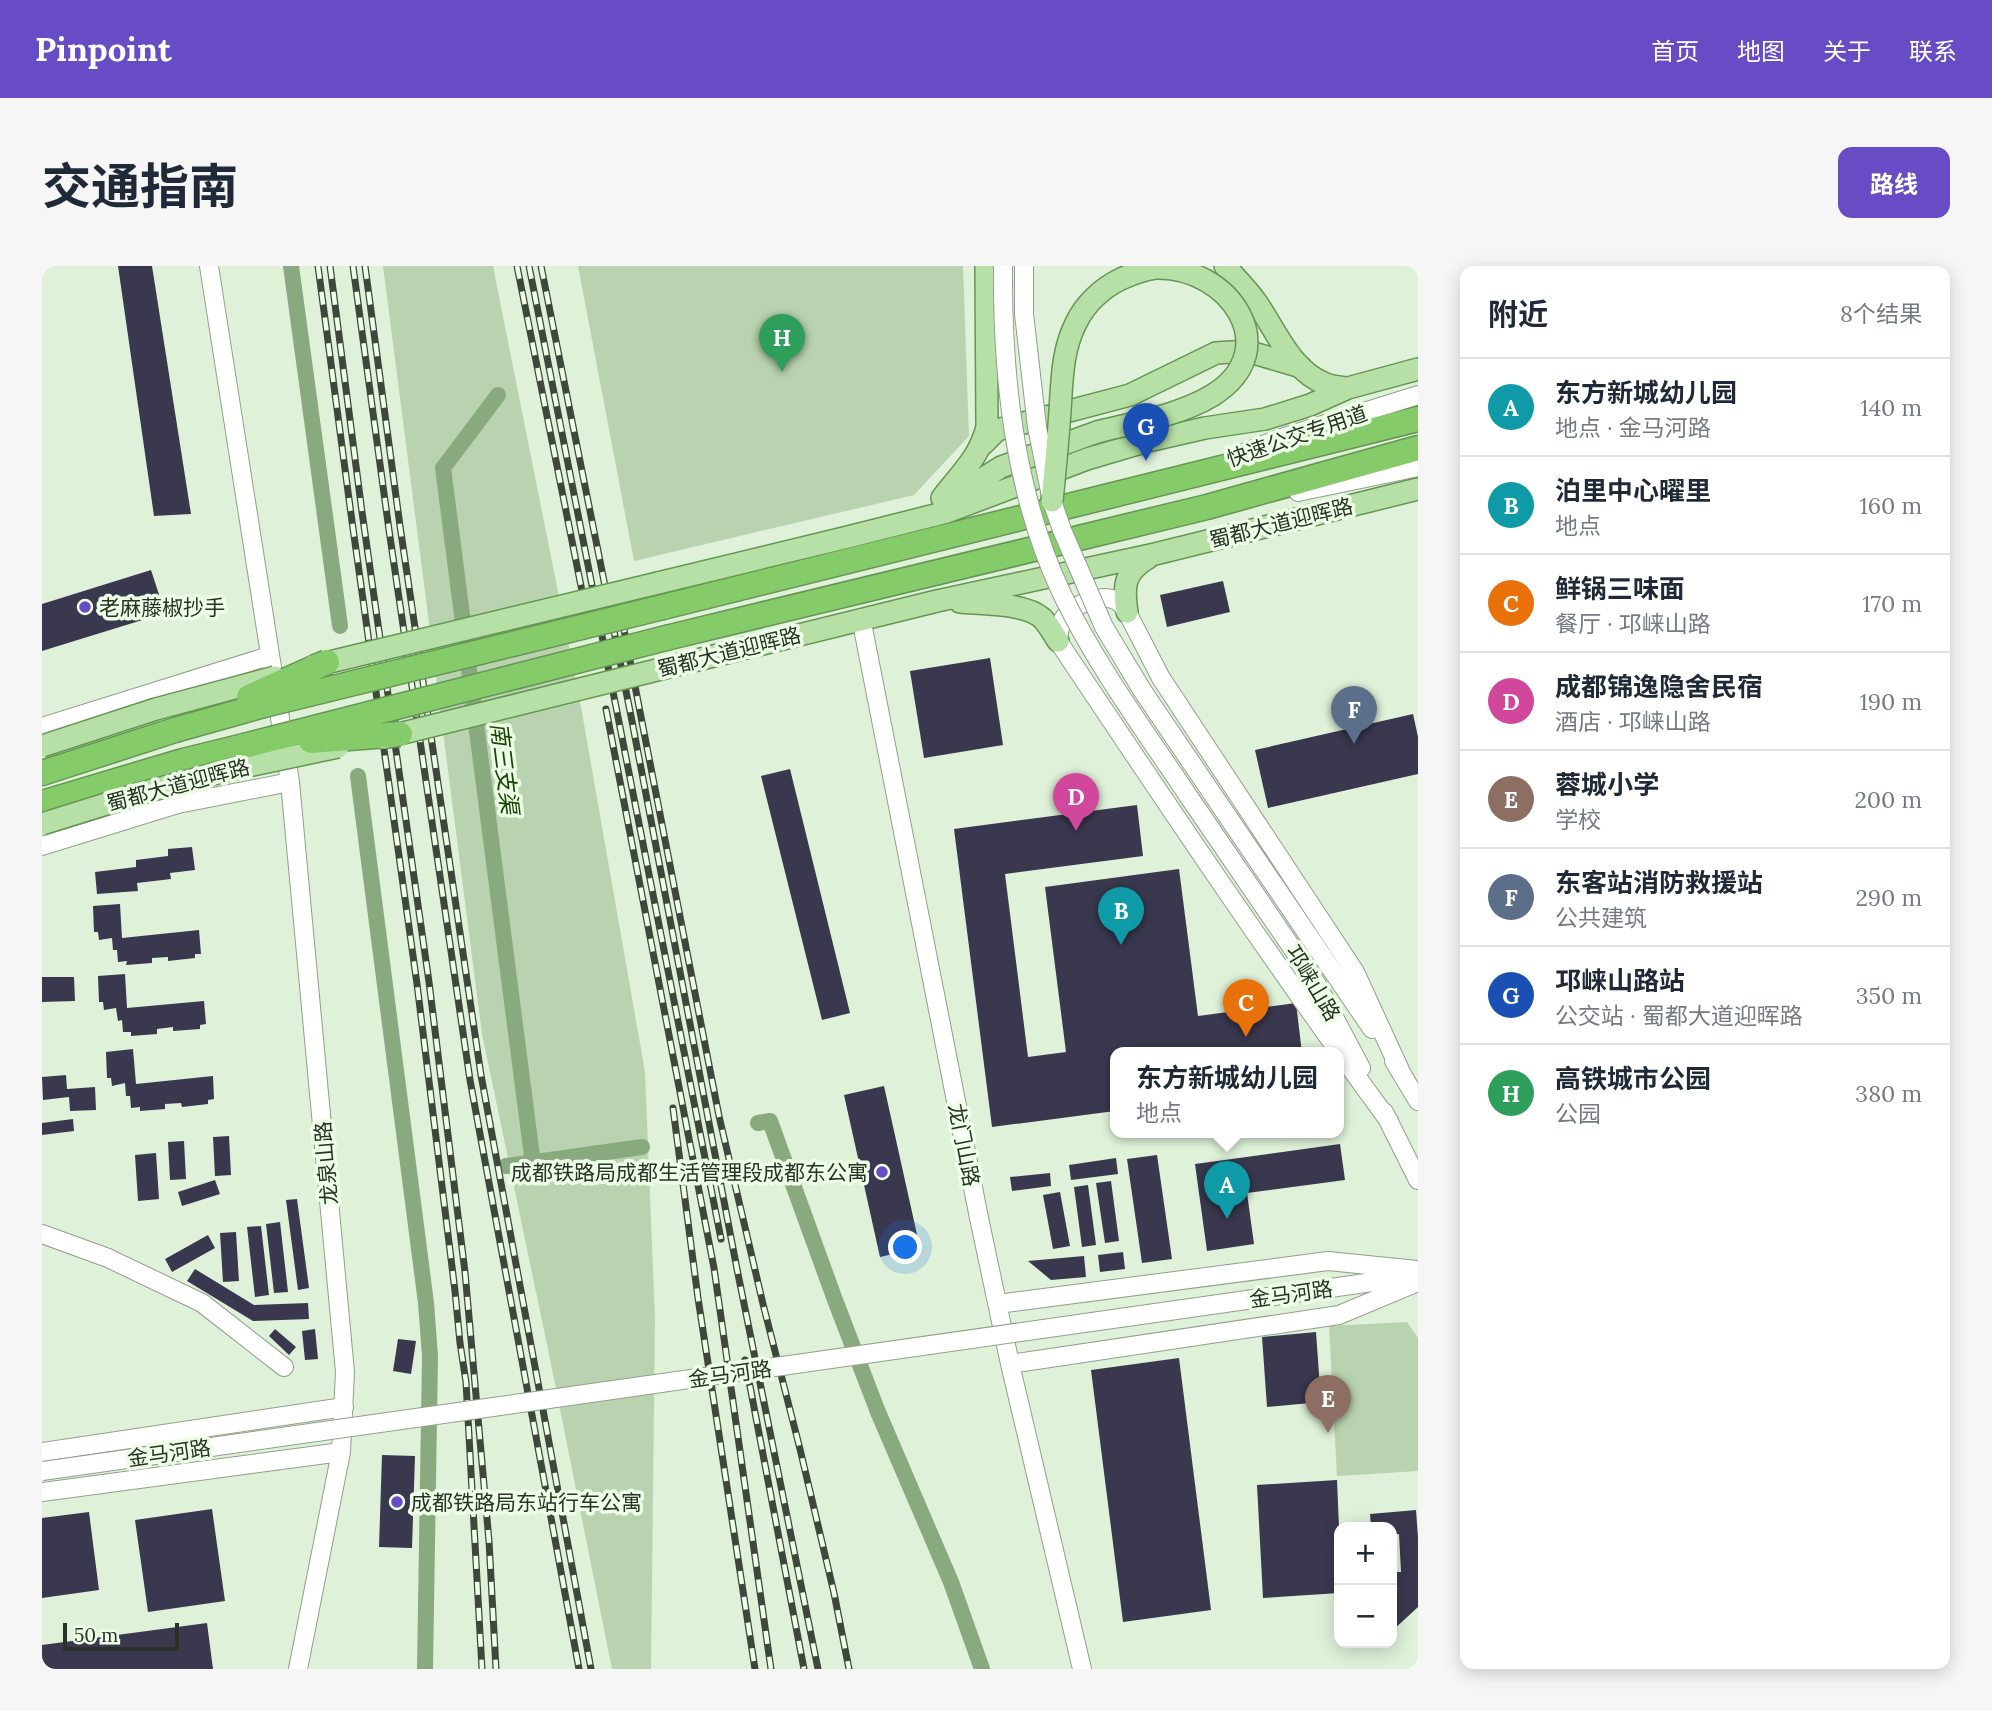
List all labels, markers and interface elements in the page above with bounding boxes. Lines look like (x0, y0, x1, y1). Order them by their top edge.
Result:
text: Pinpoint (35, 28, 172, 70)
text: 首页 (1651, 36, 1699, 67)
text: 地图 (1737, 36, 1785, 67)
text: 关于 (1823, 36, 1871, 67)
text: 联系 (1909, 36, 1957, 67)
button: 路线 (1838, 147, 1950, 218)
text: 交通指南 (42, 155, 238, 217)
text: 附近 (1488, 295, 1548, 333)
text: 8个结果 (1840, 299, 1922, 328)
pin: H (759, 314, 805, 372)
text: 东方新城幼儿园 (1555, 376, 1737, 409)
text: A (1503, 393, 1519, 422)
text: 140 m (1860, 393, 1922, 422)
street label: 快速公交专用道 (1223, 399, 1371, 473)
pin: G (1123, 403, 1169, 461)
text: 地点 · 金马河路 (1555, 413, 1711, 442)
text: 泊里中心曜里 (1555, 474, 1711, 507)
text: B (1503, 491, 1519, 520)
text: 160 m (1859, 491, 1922, 520)
street label: 蜀都大道迎晖路 (1206, 492, 1356, 554)
text: 地点 (1555, 511, 1601, 540)
text: 鲜锅三味面 (1555, 572, 1685, 605)
text: C (1503, 589, 1519, 618)
text: 170 m (1862, 589, 1922, 618)
place label: 老麻藤椒抄手 (99, 594, 225, 621)
marker: 老麻藤椒抄手 (77, 599, 93, 615)
text: 餐厅 · 邛崃山路 (1555, 609, 1711, 638)
street label: 蜀都大道迎晖路 (654, 621, 804, 683)
text: 成都锦逸隐舍民宿 (1555, 670, 1763, 703)
pin: F (1331, 686, 1377, 744)
text: D (1502, 687, 1520, 716)
text: 190 m (1859, 687, 1922, 716)
text: 酒店 · 邛崃山路 (1555, 707, 1711, 736)
water label: 南三支渠 (485, 721, 525, 818)
street label: 蜀都大道迎晖路 (104, 753, 252, 817)
text: 蓉城小学 (1555, 768, 1659, 801)
pin: D (1053, 773, 1099, 831)
text: E (1504, 785, 1518, 814)
text: 200 m (1854, 785, 1922, 814)
text: 学校 (1555, 805, 1601, 834)
text: 东客站消防救援站 (1555, 866, 1763, 899)
text: F (1504, 883, 1518, 912)
text: 290 m (1855, 883, 1922, 912)
pin: B (1098, 887, 1144, 945)
text: 公共建筑 (1555, 903, 1647, 932)
street label: 邛崃山路 (1280, 940, 1346, 1026)
text: 邛崃山路站 (1555, 964, 1685, 997)
pin: C (1223, 979, 1269, 1037)
text: G (1502, 981, 1520, 1010)
text: 350 m (1856, 981, 1922, 1010)
text: 公交站 · 蜀都大道迎晖路 (1555, 1001, 1803, 1030)
popup (1110, 1047, 1344, 1138)
text: 东方新城幼儿园 (1136, 1061, 1318, 1094)
text: 高铁城市公园 (1555, 1062, 1711, 1095)
text: H (1502, 1079, 1520, 1108)
text: 380 m (1855, 1079, 1922, 1108)
text: 地点 (1136, 1098, 1182, 1127)
text: 公园 (1555, 1099, 1601, 1128)
street label: 龙门山路 (943, 1101, 985, 1189)
street label: 龙泉山路 (309, 1120, 343, 1206)
place label: 成都铁路局成都生活管理段成都东公寓 (511, 1159, 868, 1186)
pin: A (1204, 1161, 1250, 1219)
marker: 成都铁路局成都生活管理段成都东公寓 (874, 1164, 890, 1180)
your location (888, 1230, 922, 1264)
street label: 金马河路 (1248, 1275, 1334, 1313)
street label: 金马河路 (687, 1355, 773, 1393)
pin: E (1305, 1375, 1351, 1433)
street label: 金马河路 (126, 1434, 212, 1472)
place label: 成都铁路局东站行车公寓 (411, 1489, 642, 1516)
marker: 成都铁路局东站行车公寓 (389, 1494, 405, 1510)
map controls (1334, 1522, 1397, 1648)
button: + (1334, 1522, 1397, 1585)
button: − (1334, 1585, 1397, 1648)
scale bar (63, 1620, 178, 1652)
text: 50 m (74, 1623, 118, 1647)

